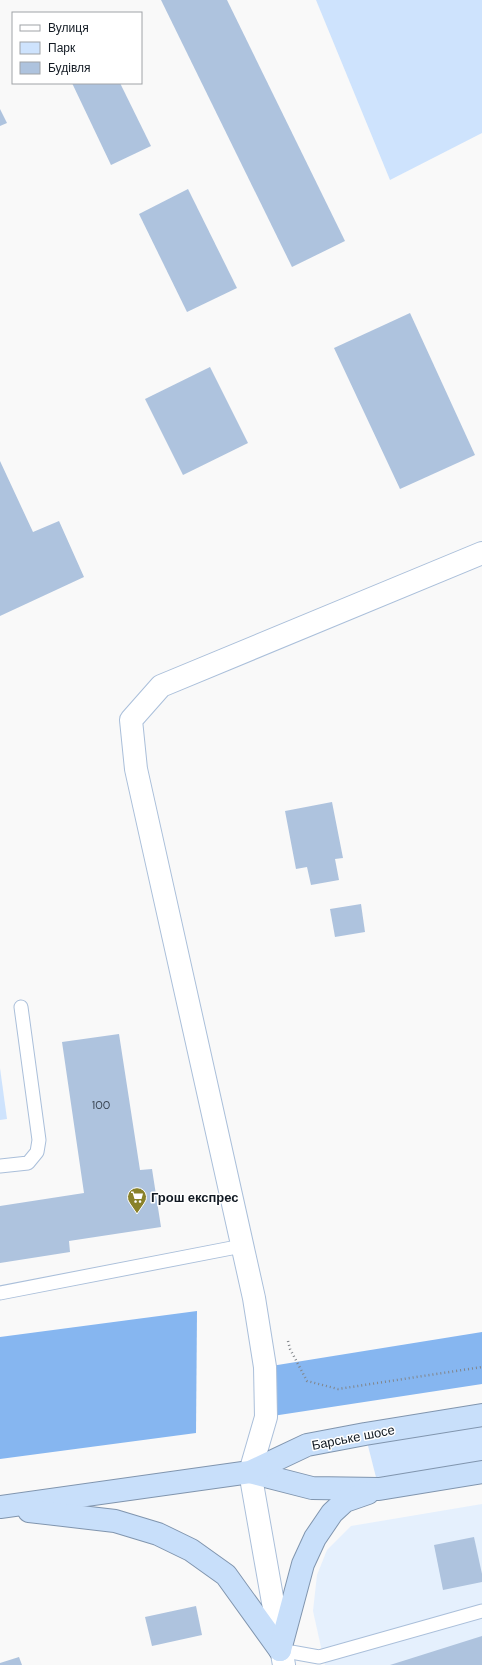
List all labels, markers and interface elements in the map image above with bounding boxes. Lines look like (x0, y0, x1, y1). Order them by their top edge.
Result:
legend (12, 12, 142, 84)
text: Вулиця (48, 20, 89, 36)
text: Парк (48, 40, 76, 56)
text: Будівля (48, 60, 90, 76)
house number: 100 (92, 1098, 110, 1112)
supermarket icon: Грош експрес (126, 1186, 148, 1214)
place label: Грош експрес (151, 1189, 239, 1206)
street label: Барське шосе (310, 1421, 396, 1454)

